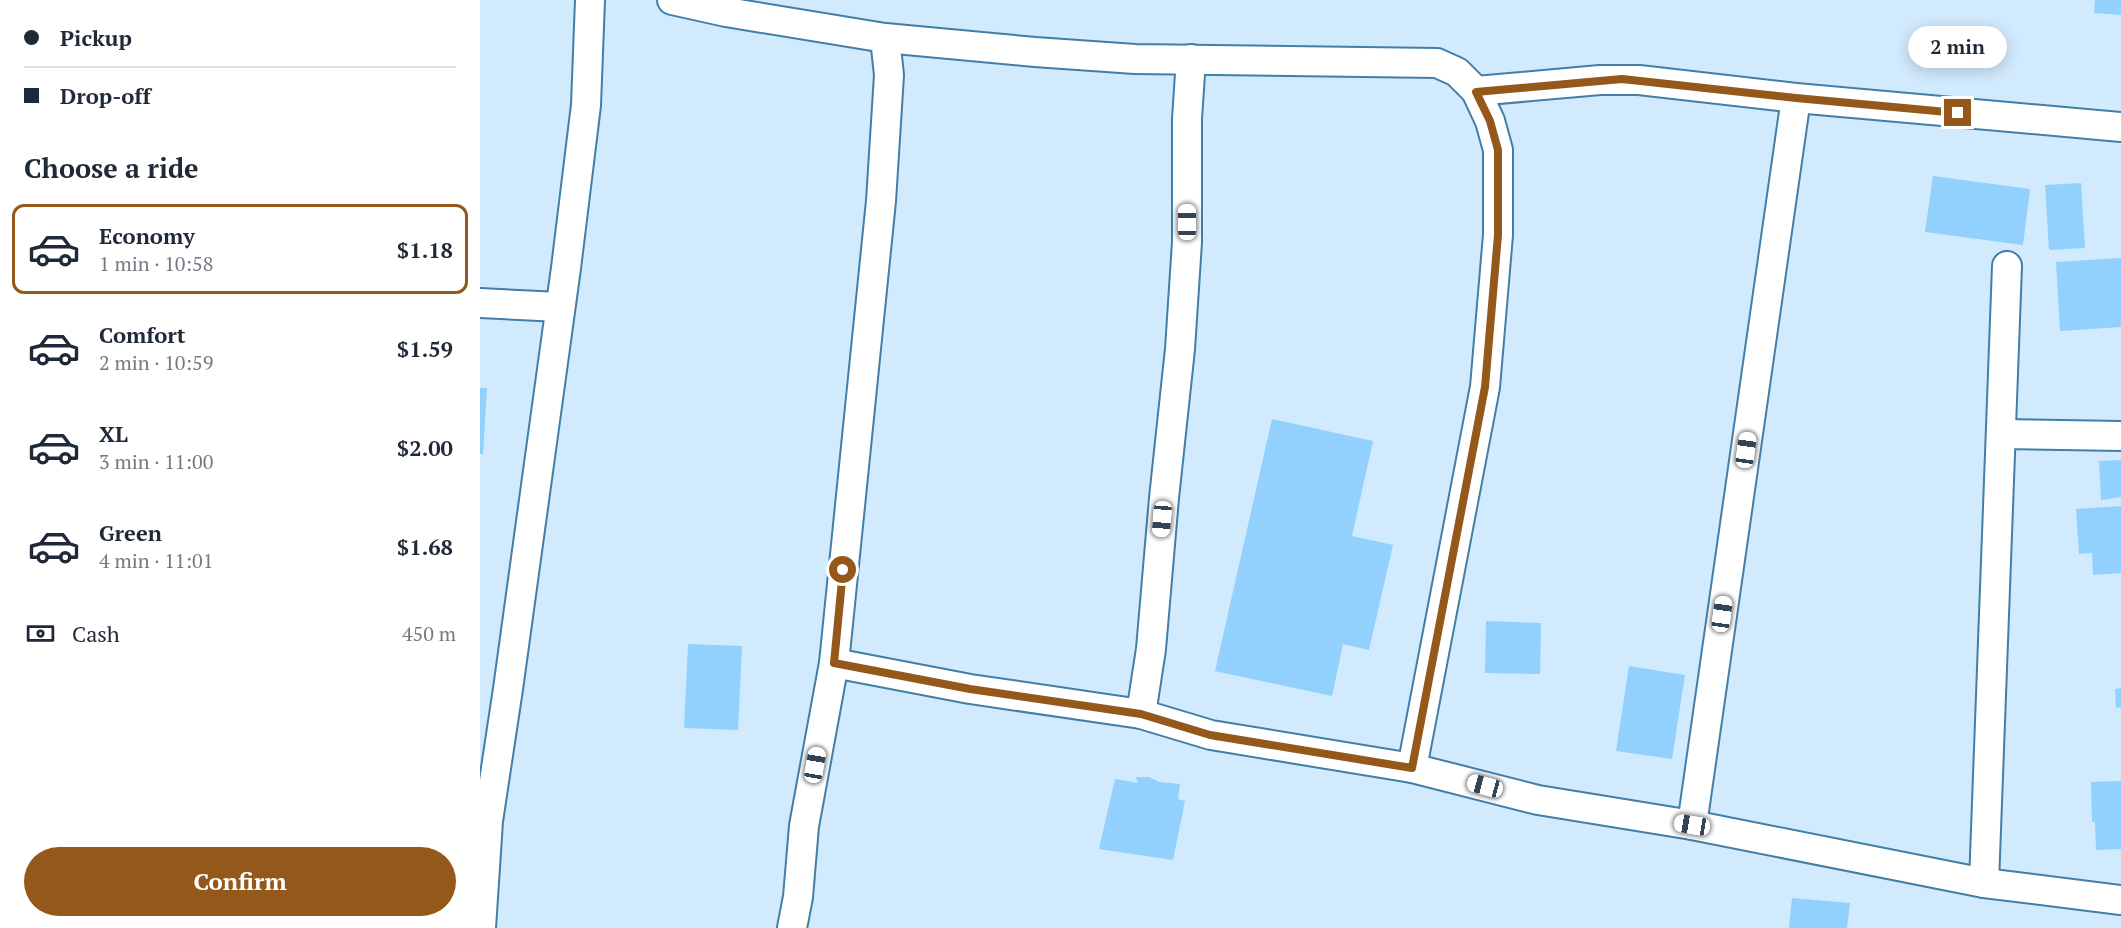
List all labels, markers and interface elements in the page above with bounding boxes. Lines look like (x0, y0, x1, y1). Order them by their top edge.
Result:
text: Pickup (60, 23, 132, 52)
callout: 2 min (1908, 26, 2008, 68)
text: 2 min (1930, 33, 1985, 60)
text: Drop-off (60, 81, 151, 110)
route end (1944, 99, 1971, 126)
text: Choose a ride (24, 150, 199, 186)
car (1178, 204, 1196, 240)
text: Economy (99, 221, 195, 250)
icon: car (27, 222, 81, 276)
text: $1.18 (397, 235, 453, 264)
text: 1 min · 10:58 (99, 250, 213, 277)
text: Comfort (99, 320, 185, 349)
icon: car (27, 321, 81, 375)
text: $1.59 (397, 334, 453, 363)
text: 2 min · 10:59 (99, 349, 213, 376)
text: XL (99, 419, 128, 448)
icon: car (27, 420, 81, 474)
car (1735, 431, 1757, 469)
text: $2.00 (397, 433, 453, 462)
text: 3 min · 11:00 (99, 448, 213, 475)
car (1151, 500, 1173, 538)
text: Green (99, 518, 162, 547)
icon: car (27, 519, 81, 573)
text: $1.68 (397, 532, 453, 561)
text: 4 min · 11:01 (99, 547, 213, 574)
route start (829, 556, 856, 583)
car (1711, 595, 1733, 633)
icon: cash (24, 617, 57, 650)
text: Cash (72, 619, 120, 648)
text: 450 m (402, 620, 456, 647)
car (803, 746, 827, 784)
car (1465, 773, 1505, 799)
car (1673, 813, 1711, 837)
button: Confirm (24, 847, 456, 916)

